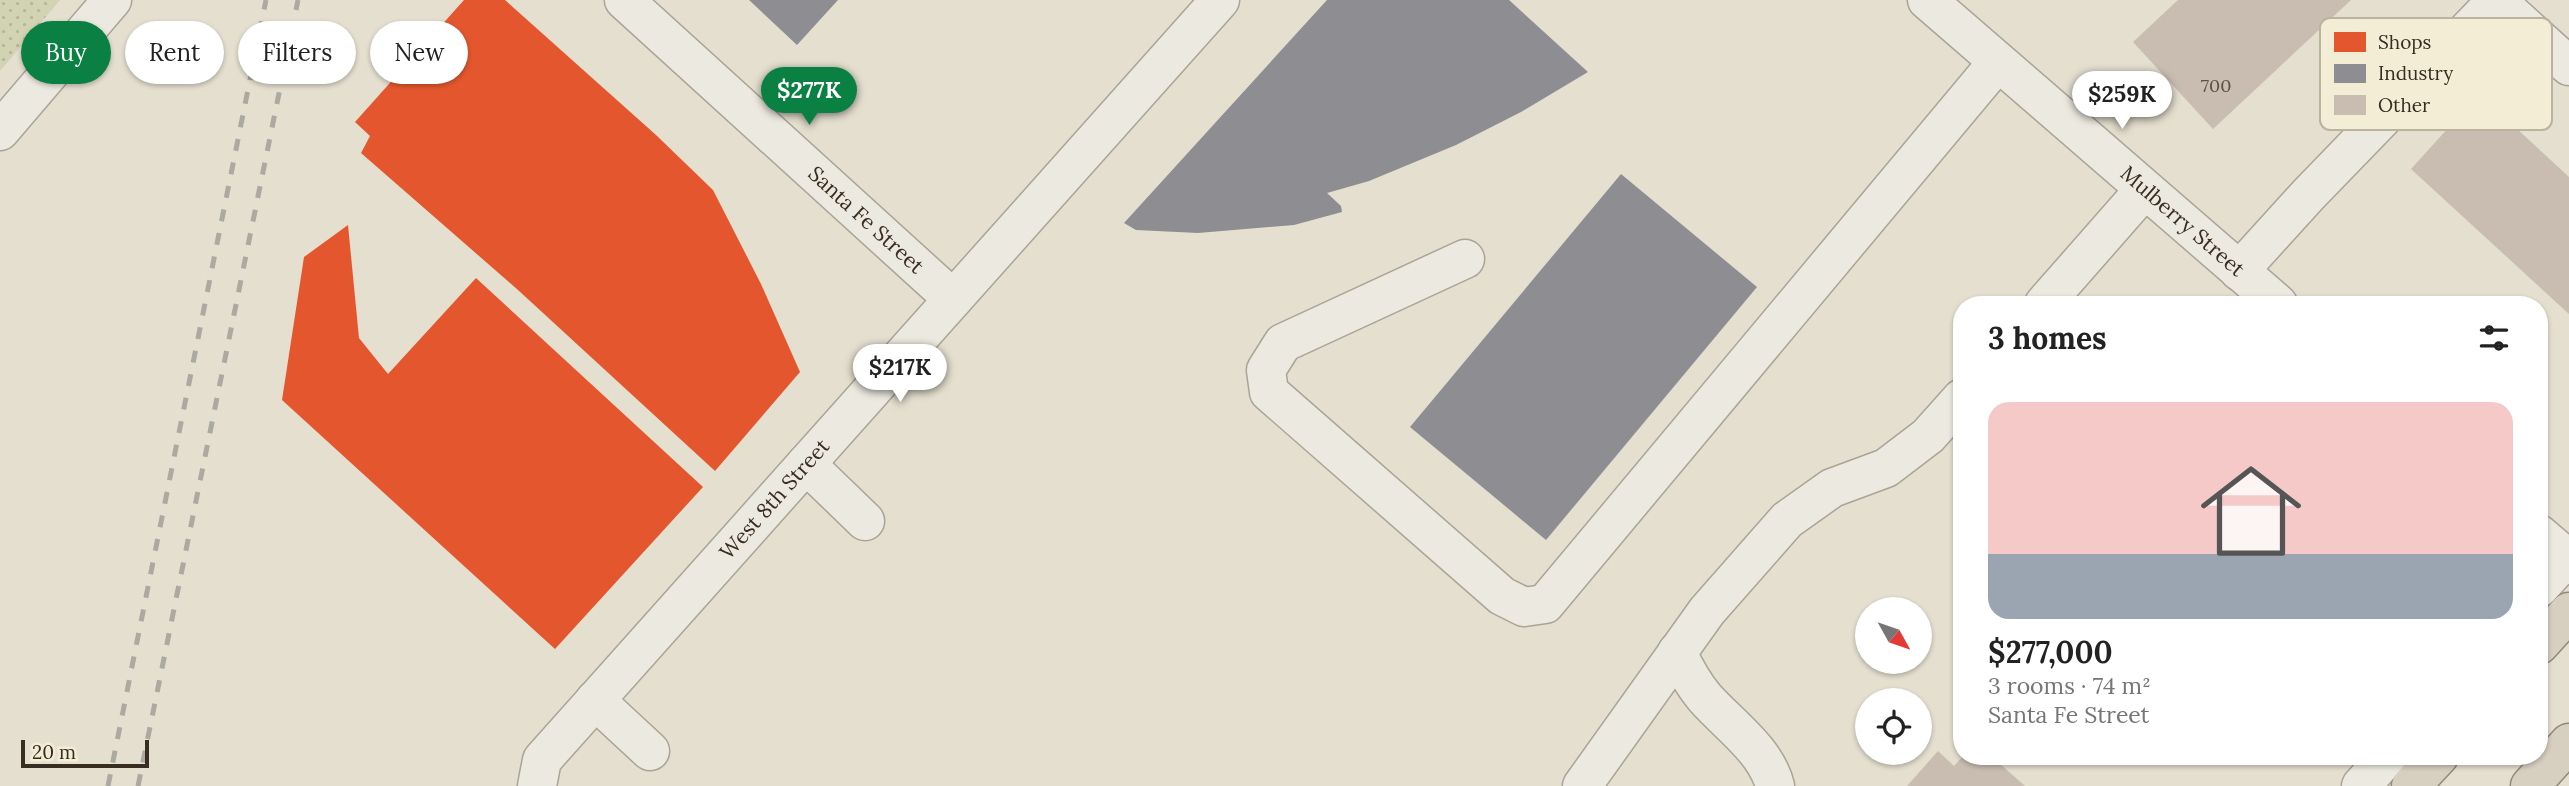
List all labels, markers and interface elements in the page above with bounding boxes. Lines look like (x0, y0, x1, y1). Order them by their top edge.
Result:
legend (2320, 18, 2552, 130)
chip: Buy (21, 21, 111, 84)
chip: Rent (125, 21, 224, 84)
chip: Filters (238, 21, 356, 84)
chip: New (370, 21, 468, 84)
text: Shops (2378, 30, 2432, 54)
text: Industry (2378, 61, 2453, 85)
pin: $277K (760, 68, 858, 127)
pin: $259K (2073, 72, 2171, 131)
house number: 700 (2201, 74, 2231, 97)
text: $277K (777, 75, 841, 104)
text: $259K (2088, 79, 2156, 108)
text: Other (2378, 93, 2431, 117)
street label: Santa Fe Street (803, 160, 931, 280)
street label: Mulberry Street (2115, 160, 2251, 283)
text: 3 homes (1988, 319, 2107, 357)
icon: filters (2475, 319, 2513, 357)
pin: $217K (851, 344, 949, 404)
text: $217K (869, 352, 931, 381)
street label: West 8th Street (713, 432, 836, 565)
icon: home (2188, 448, 2314, 574)
north arrow (1855, 597, 1932, 674)
map controls (1855, 597, 1932, 765)
text: $277,000 (1988, 633, 2113, 671)
text: 3 rooms · 74 m² (1988, 671, 2151, 700)
button: locate (1855, 688, 1932, 765)
text: Santa Fe Street (1988, 700, 2149, 729)
scale bar (21, 737, 149, 769)
text: 20 m (32, 740, 76, 764)

